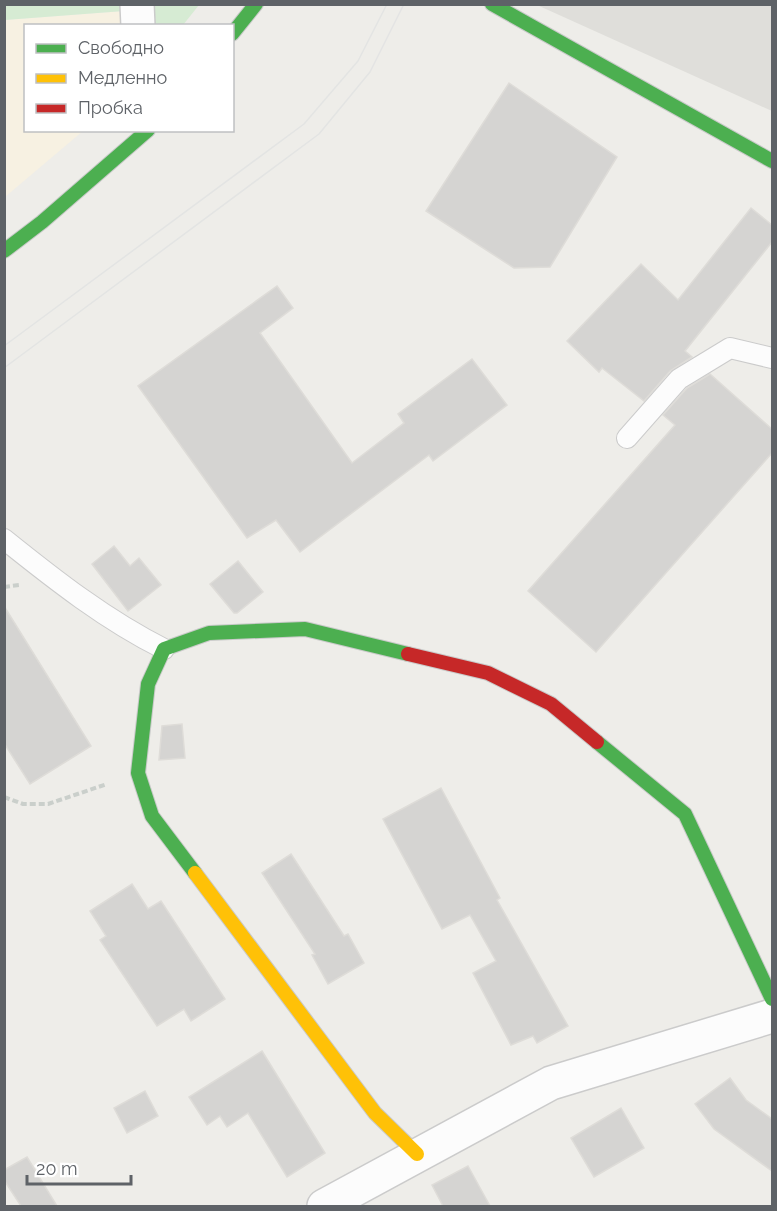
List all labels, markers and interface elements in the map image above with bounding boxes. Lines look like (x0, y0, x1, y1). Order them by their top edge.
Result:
legend (24, 24, 234, 132)
text: Свободно (78, 37, 164, 58)
text: Медленно (78, 67, 167, 88)
text: Пробка (78, 97, 143, 118)
scale bar (27, 1148, 130, 1186)
text: 20 m (36, 1158, 78, 1179)

